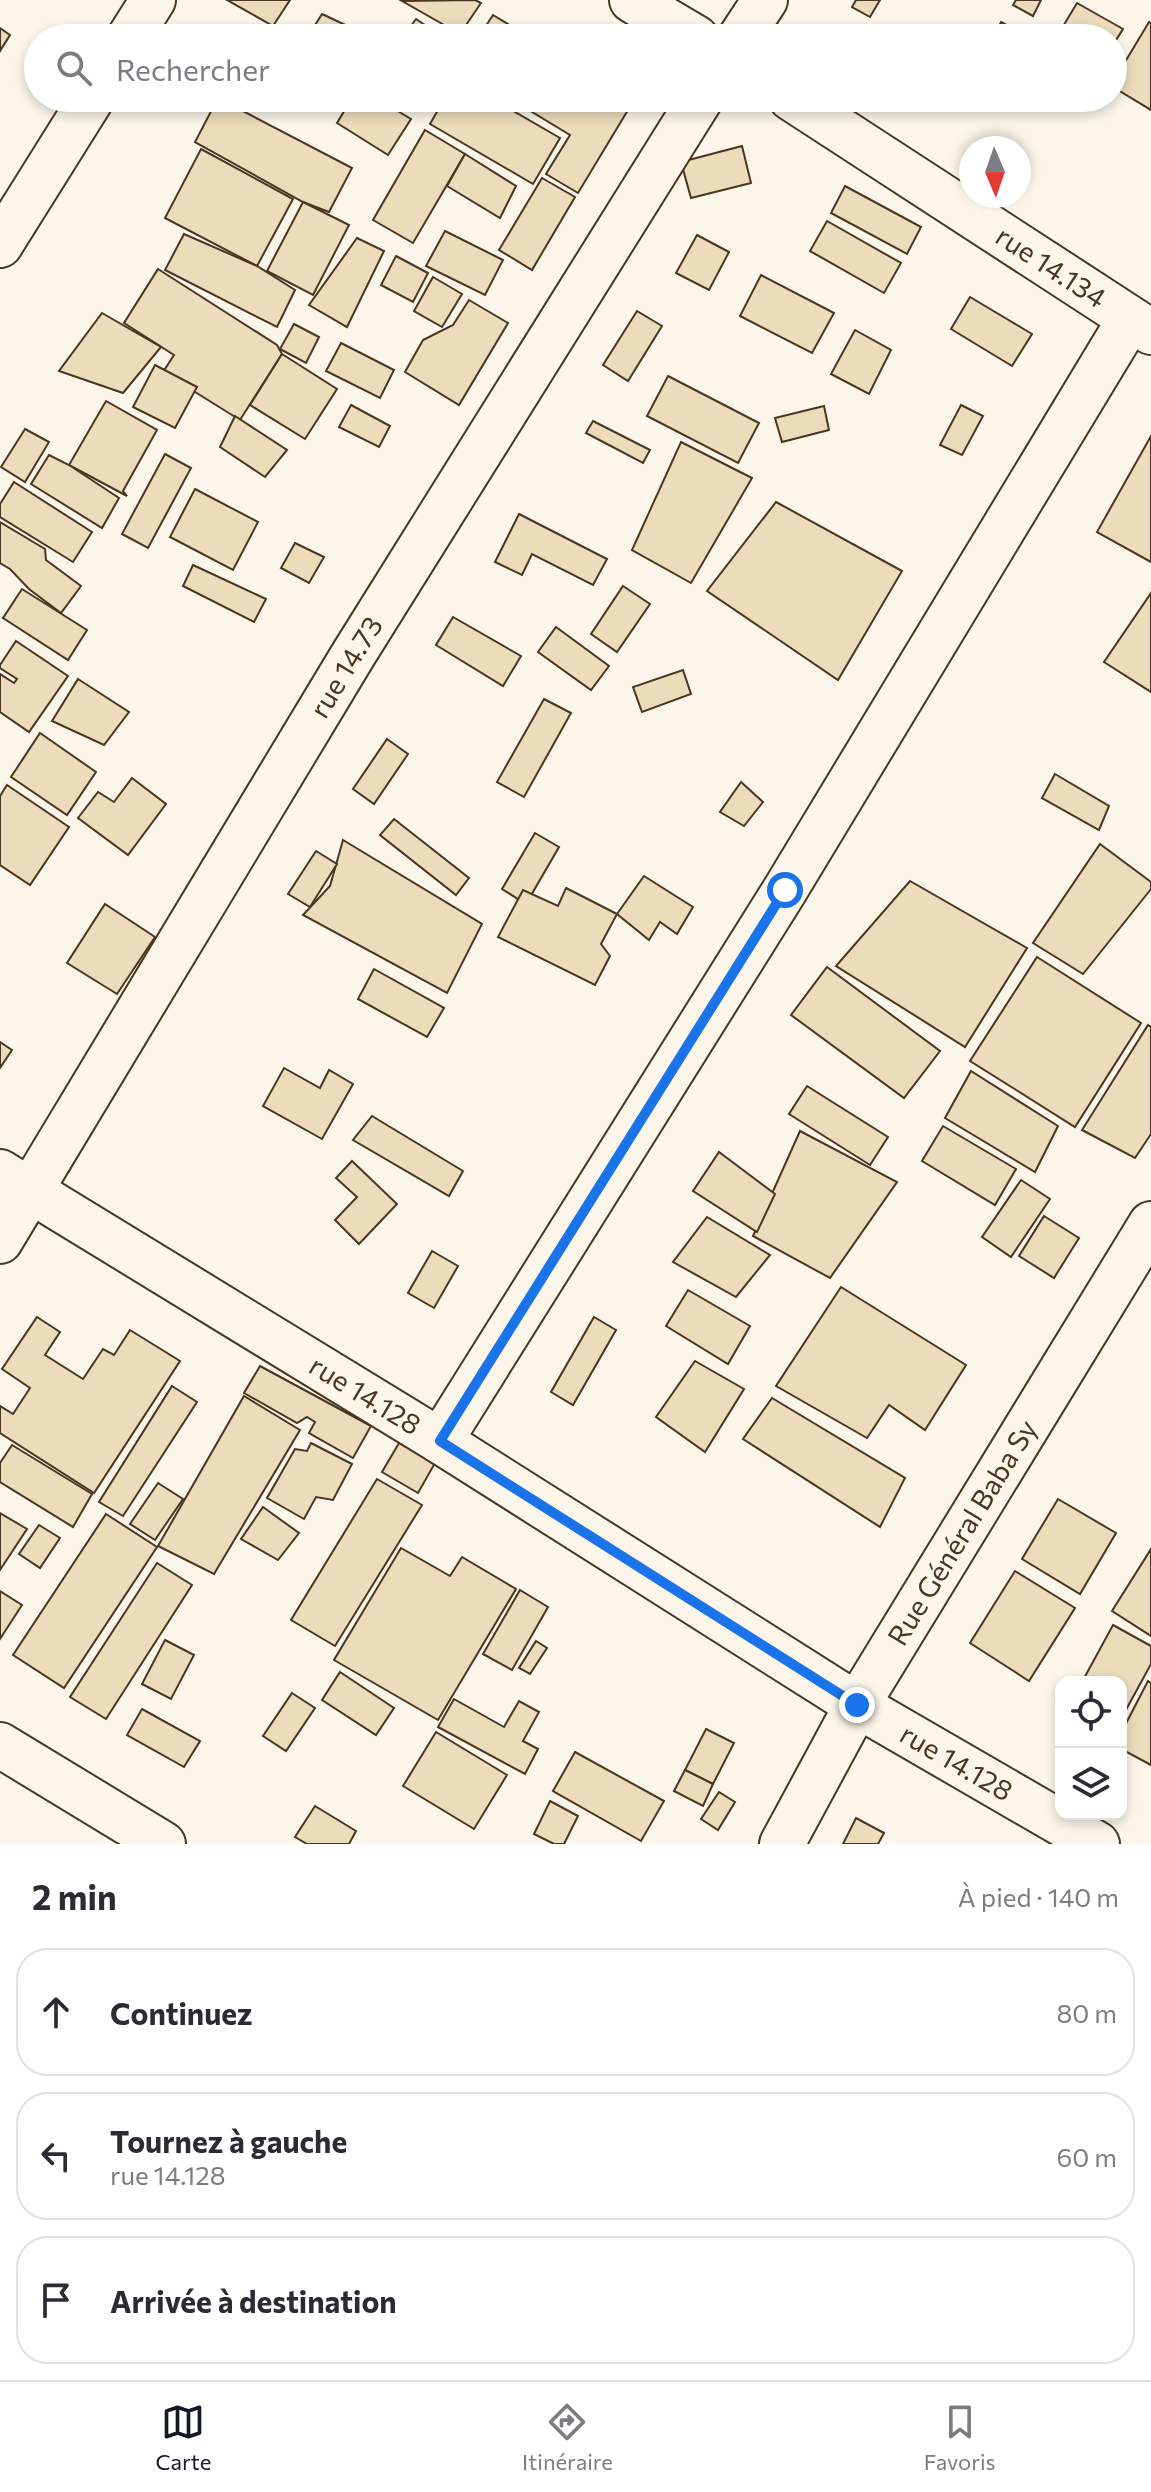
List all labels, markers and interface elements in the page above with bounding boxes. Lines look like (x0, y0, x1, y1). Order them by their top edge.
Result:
search box (24, 24, 1127, 112)
icon: search (52, 46, 96, 90)
text: Rechercher (116, 50, 270, 87)
north arrow (959, 136, 1031, 208)
street label: rue 14.134 (990, 218, 1113, 314)
street label: rue 14.73 (301, 610, 389, 724)
route start (767, 872, 803, 908)
street label: rue 14.128 (304, 1347, 428, 1441)
street label: Rue Général Baba Sy (880, 1413, 1043, 1651)
map controls (1055, 1676, 1127, 1820)
button: locate (1055, 1676, 1127, 1748)
route end (839, 1687, 875, 1723)
street label: rue 14.128 (894, 1716, 1019, 1808)
button: layers (1055, 1748, 1127, 1820)
text: 2 min (32, 1875, 117, 1917)
text: À pied · 140 m (958, 1881, 1119, 1912)
icon: ahead (34, 1990, 78, 2034)
text: Continuez (110, 1994, 253, 2031)
text: 80 m (1057, 1997, 1117, 2028)
text: Tournez à gauche (110, 2122, 347, 2159)
icon: left (34, 2134, 78, 2178)
text: 60 m (1057, 2141, 1117, 2172)
text: rue 14.128 (110, 2159, 226, 2190)
icon: arrive (34, 2278, 78, 2322)
text: Arrivée à destination (110, 2282, 397, 2319)
tab: Carte (155, 2400, 211, 2475)
tab: Itinéraire (522, 2400, 613, 2475)
tab: Favoris (924, 2400, 996, 2475)

